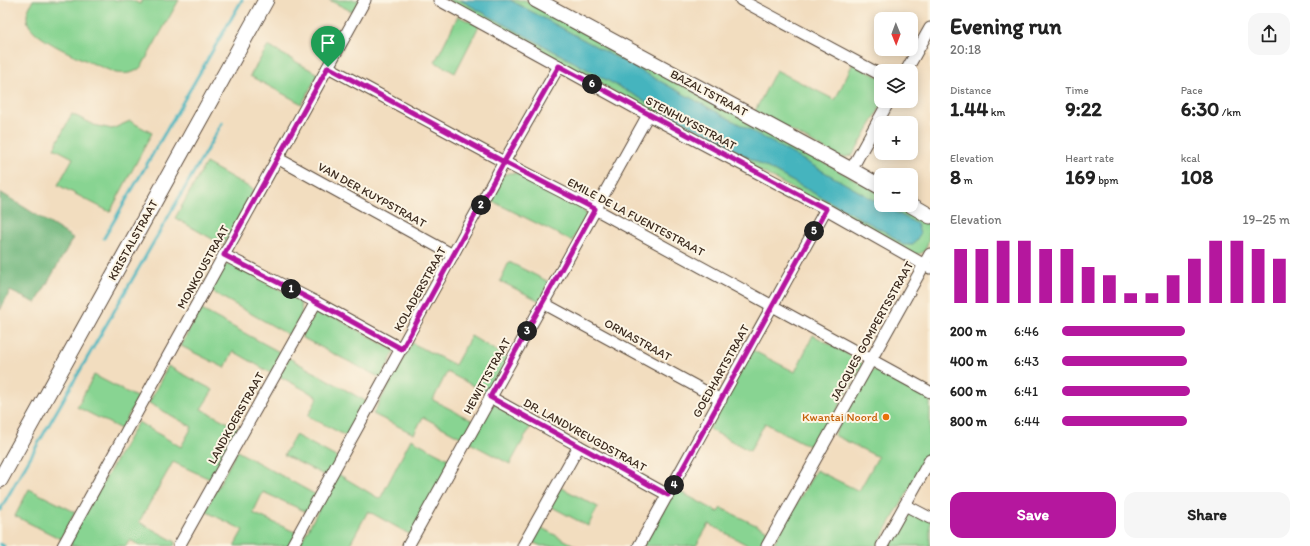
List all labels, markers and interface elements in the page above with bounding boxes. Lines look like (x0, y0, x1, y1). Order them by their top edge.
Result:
north arrow (874, 12, 918, 56)
map controls (874, 12, 918, 212)
text: Evening run (950, 13, 1062, 40)
button: share (1248, 13, 1290, 55)
pin (311, 26, 345, 67)
icon: arrive (317, 32, 339, 54)
text: 20:18 (950, 42, 981, 57)
button: layers (874, 64, 918, 108)
street label: BAZALTSTRAAT (668, 67, 750, 119)
pin: 6 (582, 74, 602, 94)
text: 6 (589, 77, 595, 90)
text: Distance (950, 84, 991, 97)
text: Time (1065, 84, 1089, 97)
text: Pace (1181, 84, 1203, 97)
street label: STENHUYSSTRAAT (643, 93, 739, 153)
text: 1.44 (950, 97, 988, 121)
text: 9:22 (1065, 97, 1102, 121)
text: 6:30 (1181, 97, 1219, 121)
text: km (988, 106, 1005, 119)
text: /km (1219, 106, 1241, 119)
button: + (874, 116, 918, 160)
text: Elevation (950, 152, 994, 165)
text: Heart rate (1065, 152, 1114, 165)
text: kcal (1181, 152, 1200, 165)
street label: VAN DER KUYPSTRAAT (315, 159, 429, 231)
text: 8 (950, 165, 961, 189)
text: 169 (1065, 165, 1096, 189)
text: 108 (1181, 165, 1213, 189)
button: − (874, 168, 918, 212)
text: m (961, 174, 973, 187)
text: bpm (1096, 174, 1119, 187)
street label: EMILE DE LA FUENTESTRAAT (565, 175, 707, 259)
pin: 2 (471, 195, 491, 215)
street label: KRISTALSTRAAT (105, 197, 161, 283)
text: 2 (478, 198, 484, 211)
text: Elevation (950, 212, 1002, 227)
text: 19–25 m (1242, 212, 1290, 227)
pin: 5 (804, 221, 824, 241)
street label: MONKOUSTRAAT (174, 222, 232, 311)
text: 5 (811, 224, 817, 237)
street label: KOLADERSTRAAT (391, 244, 449, 334)
street label: JACQUES GOMPERTSSTRAAT (828, 259, 916, 403)
pin: 1 (281, 279, 301, 299)
text: 1 (288, 282, 294, 295)
street label: ORNASTRAAT (602, 316, 674, 364)
pin: 3 (517, 321, 537, 341)
street label: GOEDHARTSTRAAT (690, 322, 753, 420)
text: 3 (524, 324, 530, 337)
text: 200 m (950, 324, 987, 339)
text: 6:46 (1014, 324, 1039, 339)
street label: HEWITTSTRAAT (460, 335, 514, 416)
text: 400 m (950, 354, 988, 369)
text: 6:43 (1014, 354, 1039, 369)
street label: LANDKOERSTRAAT (205, 369, 267, 467)
text: 600 m (950, 384, 987, 399)
text: 6:41 (1014, 384, 1038, 399)
street label: DR. LANDVREUGDSTRAAT (521, 395, 649, 475)
place label: Kwantai Noord (802, 410, 879, 424)
marker: Kwantai Noord (881, 412, 891, 422)
text: 800 m (950, 414, 987, 429)
text: 6:44 (1014, 414, 1040, 429)
pin: 4 (664, 475, 684, 495)
text: 4 (671, 478, 677, 491)
button: Save (950, 492, 1116, 538)
button: Share (1124, 492, 1290, 538)

